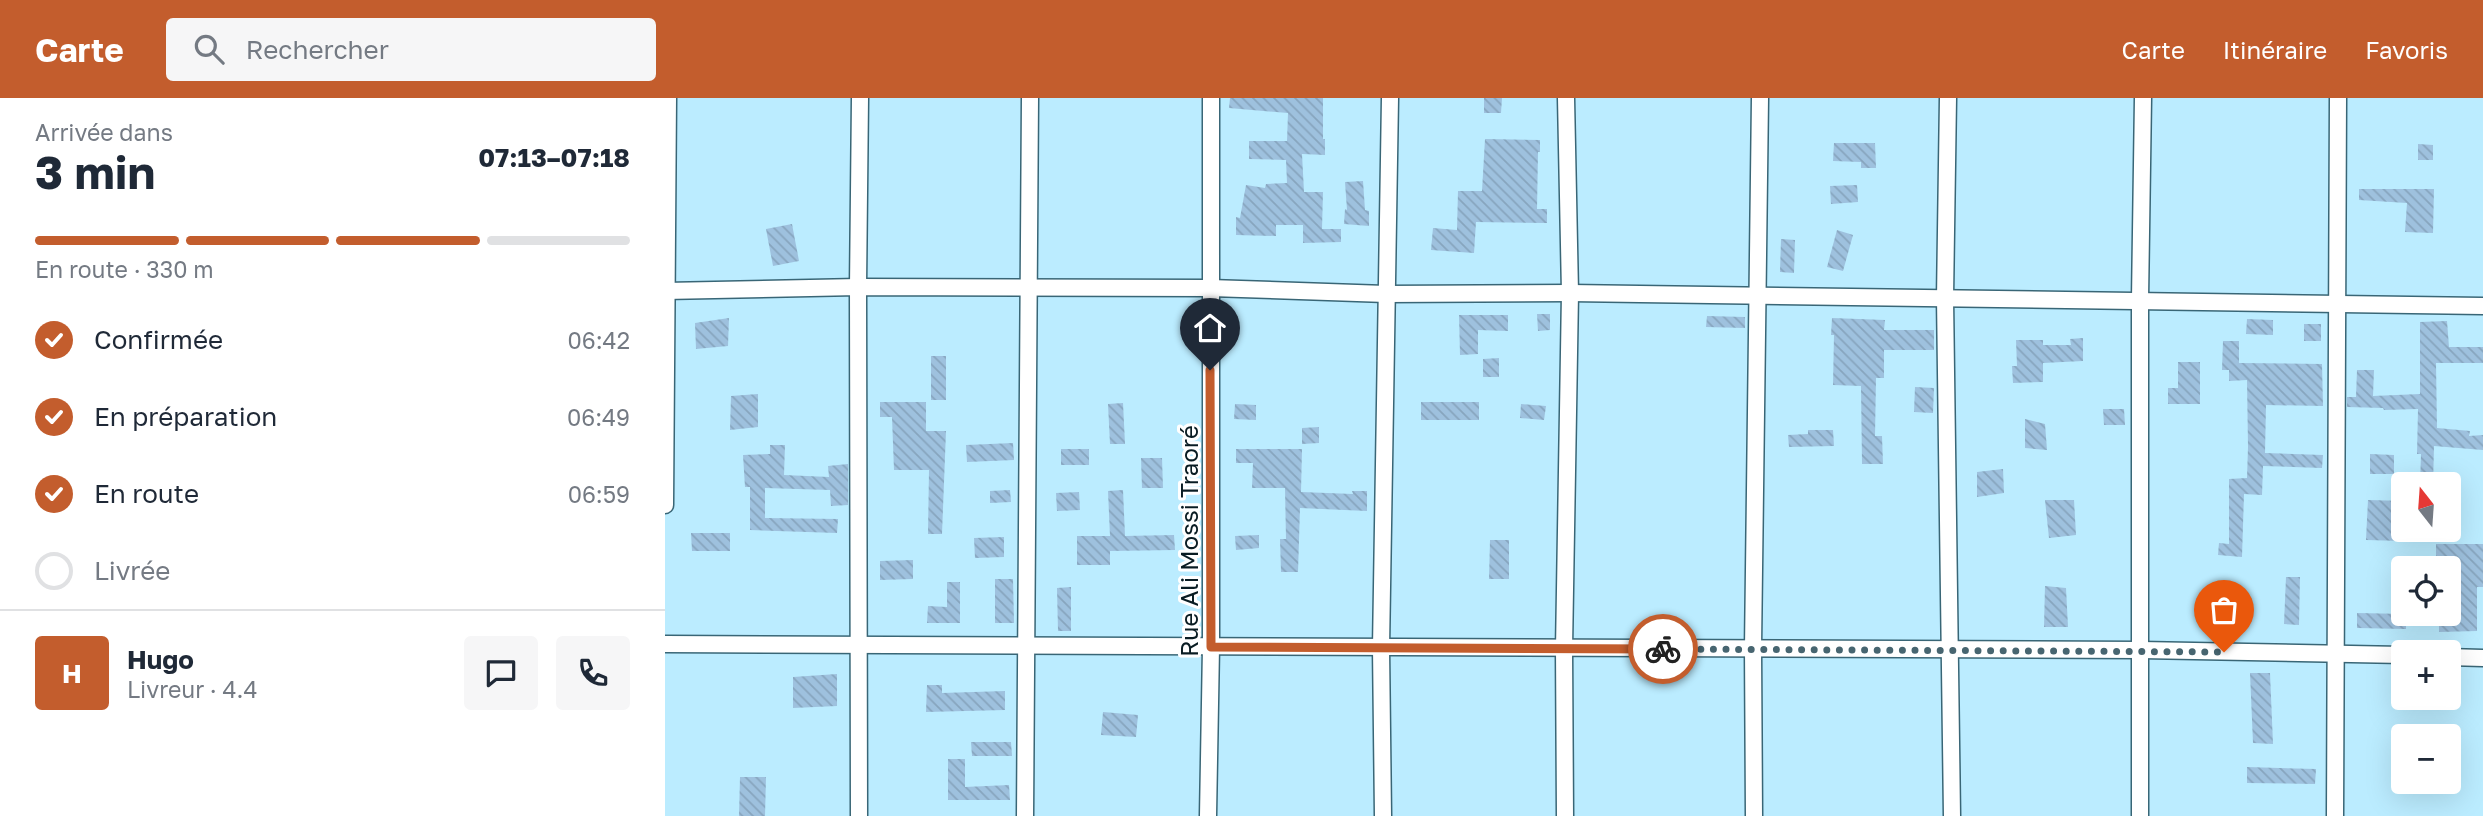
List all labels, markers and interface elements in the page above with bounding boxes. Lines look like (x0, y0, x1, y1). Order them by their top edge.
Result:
search box (166, 18, 656, 81)
text: Carte (35, 30, 124, 69)
icon: search (190, 30, 228, 68)
text: Rechercher (246, 34, 389, 65)
text: Carte (2122, 35, 2185, 64)
text: Itinéraire (2223, 35, 2327, 64)
text: Favoris (2365, 35, 2448, 64)
text: Arrivée dans (35, 118, 173, 146)
text: 07:13–07:18 (478, 142, 630, 173)
text: 3 min (35, 144, 155, 199)
text: En route · 330 m (35, 255, 214, 283)
pin (1180, 298, 1240, 370)
icon: home (1191, 309, 1229, 347)
icon: check (35, 321, 73, 359)
text: Confirmée (94, 324, 223, 355)
text: 06:42 (568, 326, 630, 354)
icon: check (35, 398, 73, 436)
text: En préparation (94, 401, 277, 432)
text: 06:49 (567, 403, 630, 431)
street label: Rue Ali Mossi Traoré (1174, 425, 1203, 657)
north arrow (2391, 472, 2461, 542)
map controls (2391, 472, 2461, 794)
icon: check (35, 475, 73, 513)
text: En route (94, 478, 199, 509)
text: 06:59 (568, 480, 630, 508)
text: Livrée (94, 555, 170, 586)
button: locate (2391, 556, 2461, 626)
pin (2194, 580, 2254, 652)
icon: bag (2205, 591, 2243, 629)
courier (1628, 614, 1698, 684)
icon: bike (1644, 630, 1682, 668)
button: chat (464, 636, 538, 710)
button: phone (556, 636, 630, 710)
button: + (2391, 640, 2461, 710)
text: Hugo (127, 644, 194, 675)
text: H (62, 658, 82, 689)
text: Livreur · 4.4 (127, 675, 257, 703)
button: − (2391, 724, 2461, 794)

